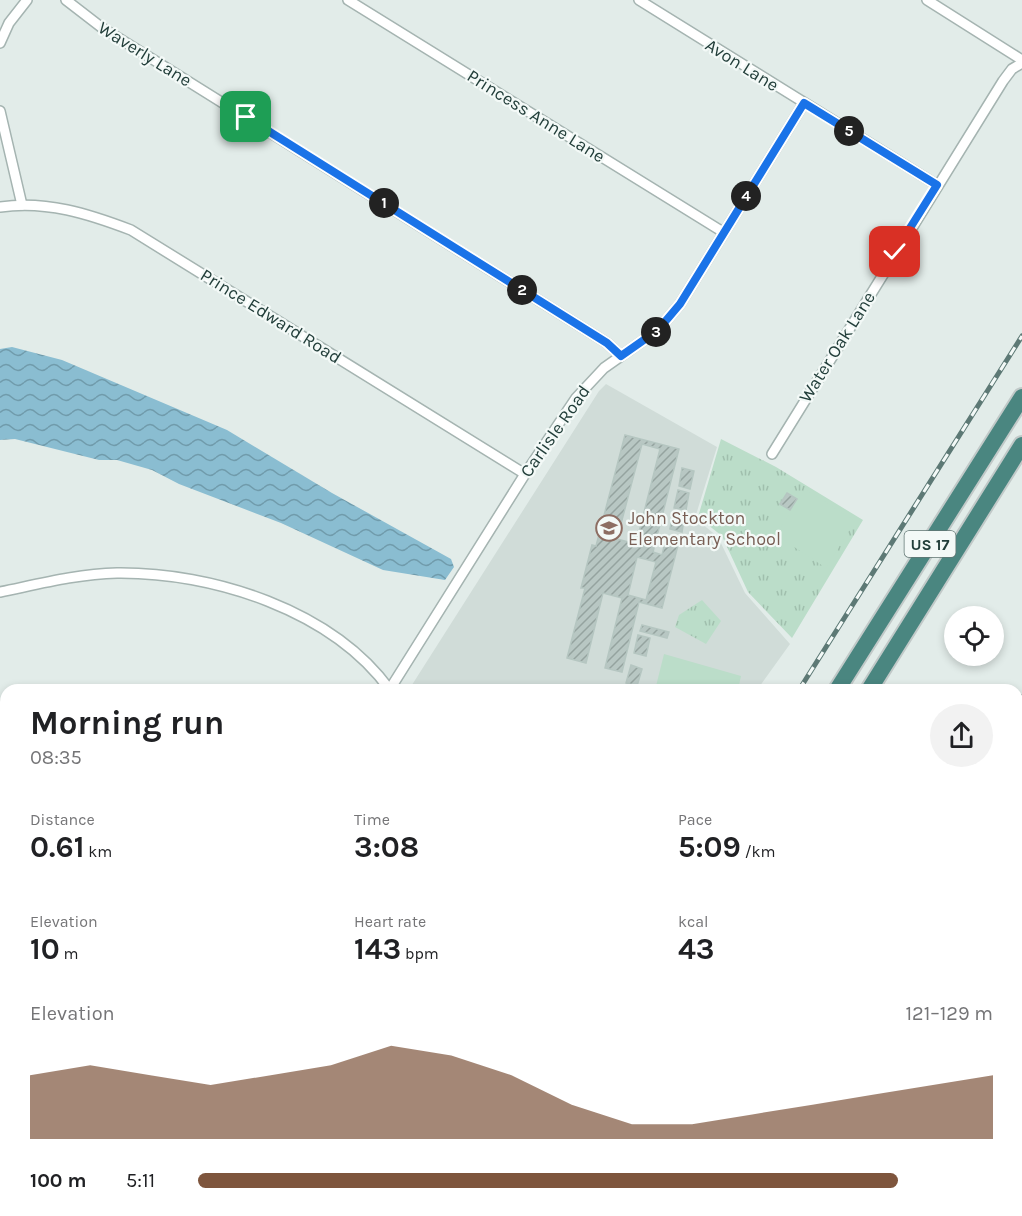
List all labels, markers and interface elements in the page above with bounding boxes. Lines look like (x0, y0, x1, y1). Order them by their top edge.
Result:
street label: Waverly Lane (94, 16, 196, 92)
street label: Avon Lane (701, 34, 783, 96)
street label: Princess Anne Lane (463, 65, 609, 167)
pin (220, 91, 271, 142)
icon: arrive (229, 100, 262, 133)
pin: 5 (834, 116, 864, 146)
text: 5 (844, 121, 854, 140)
pin: 4 (731, 181, 761, 211)
text: 4 (741, 186, 751, 205)
pin: 1 (369, 188, 399, 218)
text: 1 (381, 193, 387, 212)
pin (869, 226, 920, 277)
icon: check (878, 235, 911, 268)
street label: Prince Edward Road (196, 264, 346, 368)
pin: 2 (507, 275, 537, 305)
text: 2 (517, 280, 527, 299)
street label: Water Oak Lane (794, 287, 880, 407)
pin: 3 (641, 317, 671, 347)
text: 3 (651, 322, 661, 341)
street label: Carlisle Road (515, 381, 595, 481)
place label: John Stockton Elementary School (628, 507, 781, 550)
school or university icon: John Stockton Elementary School (594, 513, 624, 543)
road number: US 17 (904, 531, 956, 557)
map controls (944, 606, 1004, 666)
button: locate (944, 606, 1004, 666)
text: Morning run (30, 704, 224, 742)
button: share (930, 704, 993, 767)
text: 08:35 (30, 746, 82, 769)
text: Distance (30, 810, 95, 829)
text: Time (354, 810, 390, 829)
text: Pace (678, 810, 712, 829)
text: 0.61 (30, 829, 84, 865)
text: 3:08 (354, 829, 419, 865)
text: 5:09 (678, 829, 741, 865)
text: km (84, 842, 112, 861)
text: /km (741, 842, 776, 861)
text: Elevation (30, 912, 98, 931)
text: Heart rate (354, 912, 426, 931)
text: kcal (678, 912, 709, 931)
text: 10 (30, 931, 60, 967)
text: 143 (354, 931, 401, 967)
text: 43 (678, 931, 715, 967)
text: m (60, 944, 78, 963)
text: bpm (401, 944, 439, 963)
text: Elevation (30, 1002, 115, 1025)
text: 121–129 m (905, 1002, 993, 1025)
text: 100 m (30, 1169, 86, 1192)
text: 5:11 (126, 1169, 155, 1192)

